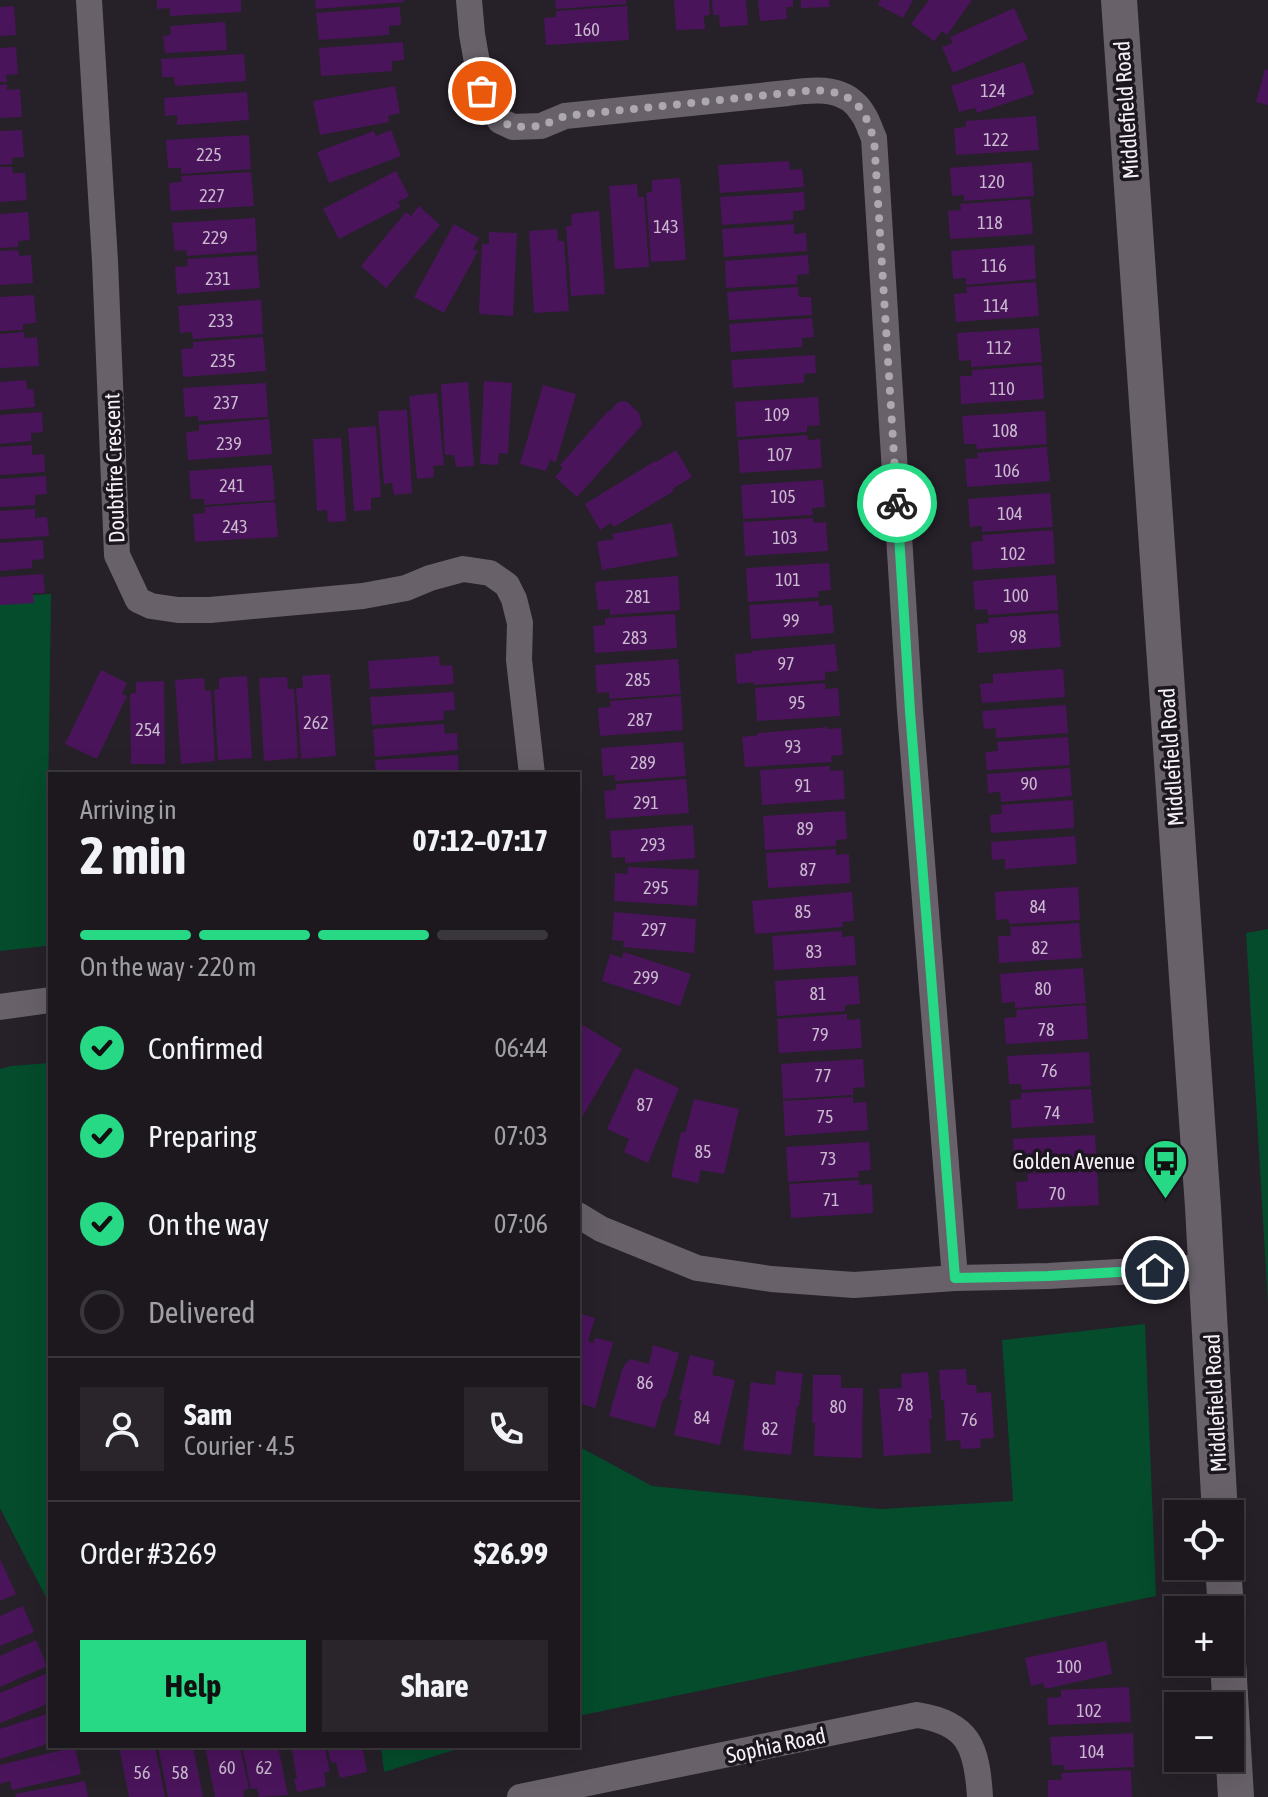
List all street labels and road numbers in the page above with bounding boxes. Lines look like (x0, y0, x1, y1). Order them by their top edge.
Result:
street label: Middlefield Road (1108, 40, 1144, 180)
street label: Doubtfire Crescent (98, 393, 130, 543)
street label: Middlefield Road (1153, 687, 1189, 827)
street label: Middlefield Road (1198, 1333, 1232, 1473)
street label: Sophia Road (724, 1722, 828, 1768)

